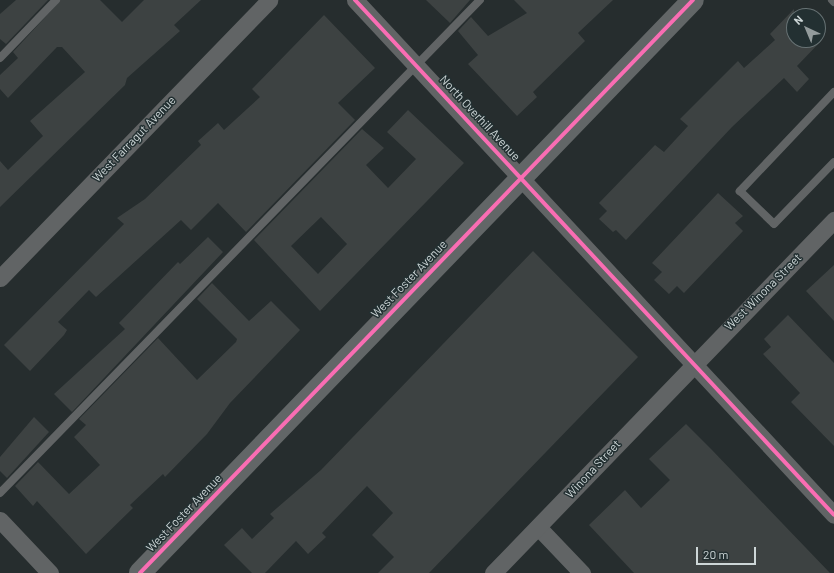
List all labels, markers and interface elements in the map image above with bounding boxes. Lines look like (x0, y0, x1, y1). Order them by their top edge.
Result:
north arrow (786, 8, 826, 48)
text: N (791, 13, 805, 27)
street label: North Overhill Avenue (437, 72, 523, 164)
street label: West Farragut Avenue (89, 93, 179, 185)
street label: West Foster Avenue (368, 237, 450, 321)
street label: West Winona Street (721, 250, 805, 334)
street label: Winona Street (562, 437, 624, 501)
street label: West Foster Avenue (143, 471, 225, 555)
scale bar (698, 539, 758, 565)
text: 20 m (703, 547, 729, 561)

